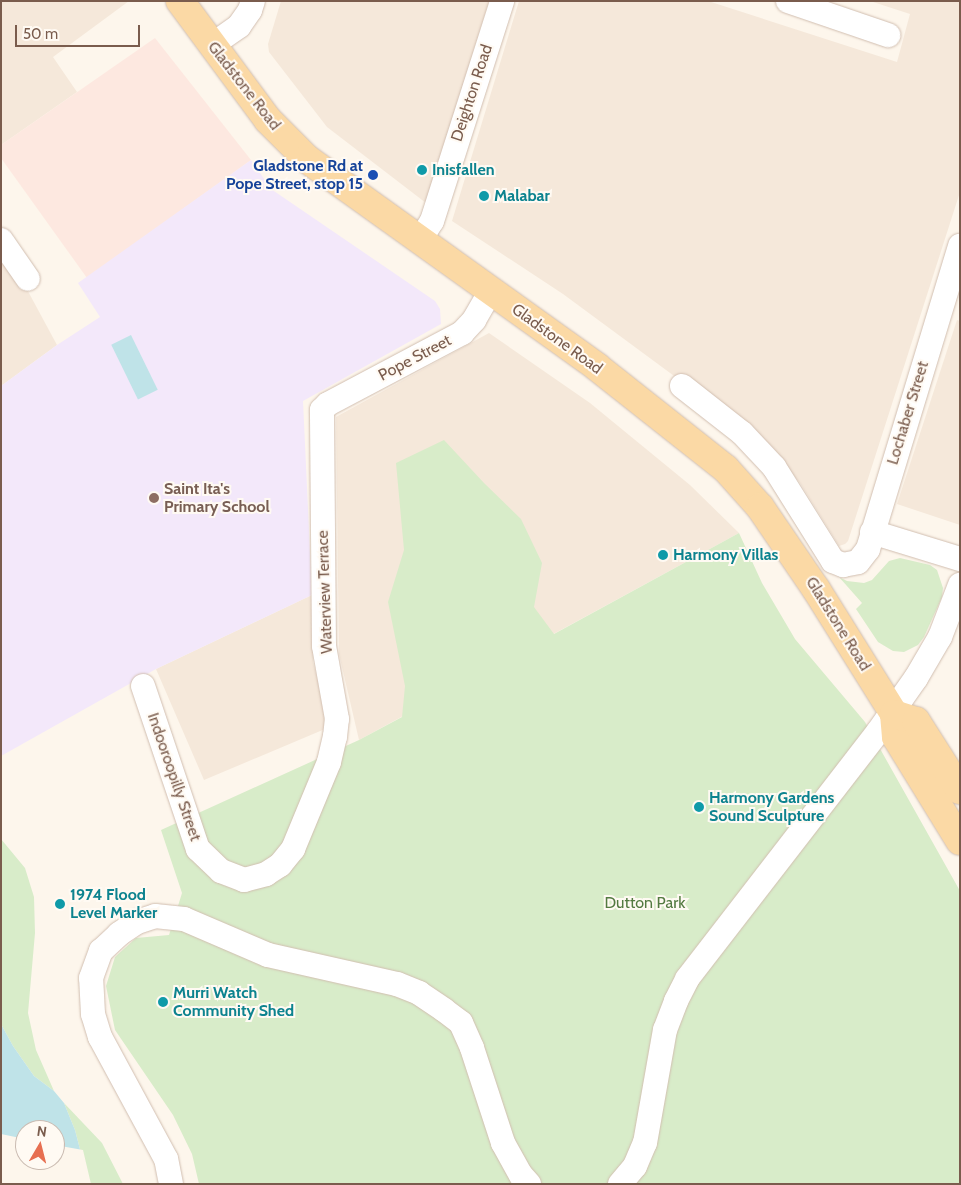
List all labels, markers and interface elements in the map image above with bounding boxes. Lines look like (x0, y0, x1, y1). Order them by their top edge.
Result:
scale bar (18, 15, 142, 47)
text: 50 m (23, 25, 58, 43)
street label: Gladstone Road (203, 38, 285, 134)
street label: Deighton Road (447, 42, 497, 144)
place label: Gladstone Rd at Pope Street, stop 15 (226, 156, 363, 194)
place label: Inisfallen (432, 160, 495, 180)
marker: Inisfallen (416, 164, 428, 176)
marker: Gladstone Rd at Pope Street, stop 15 (367, 169, 379, 181)
place label: Malabar (494, 186, 550, 206)
marker: Malabar (478, 190, 490, 202)
street label: Gladstone Road (508, 300, 606, 378)
street label: Pope Street (375, 331, 455, 385)
street label: Lochaber Street (883, 359, 933, 467)
place label: Saint Ita's Primary School (164, 479, 270, 517)
marker: Saint Ita's Primary School (148, 492, 160, 504)
street label: Waterview Terrace (313, 530, 337, 654)
place label: Harmony Villas (673, 545, 778, 565)
marker: Harmony Villas (657, 549, 669, 561)
street label: Gladstone Road (801, 573, 875, 675)
street label: Indooroopilly Street (143, 710, 205, 844)
place label: Harmony Gardens Sound Sculpture (709, 788, 834, 826)
marker: Harmony Gardens Sound Sculpture (693, 801, 705, 813)
place label: 1974 Flood Level Marker (70, 885, 157, 923)
park label: Dutton Park (605, 893, 685, 913)
marker: 1974 Flood Level Marker (54, 898, 66, 910)
place label: Murri Watch Community Shed (173, 983, 294, 1021)
marker: Murri Watch Community Shed (157, 996, 169, 1008)
north arrow (15, 1120, 65, 1170)
text: N (36, 1122, 48, 1141)

